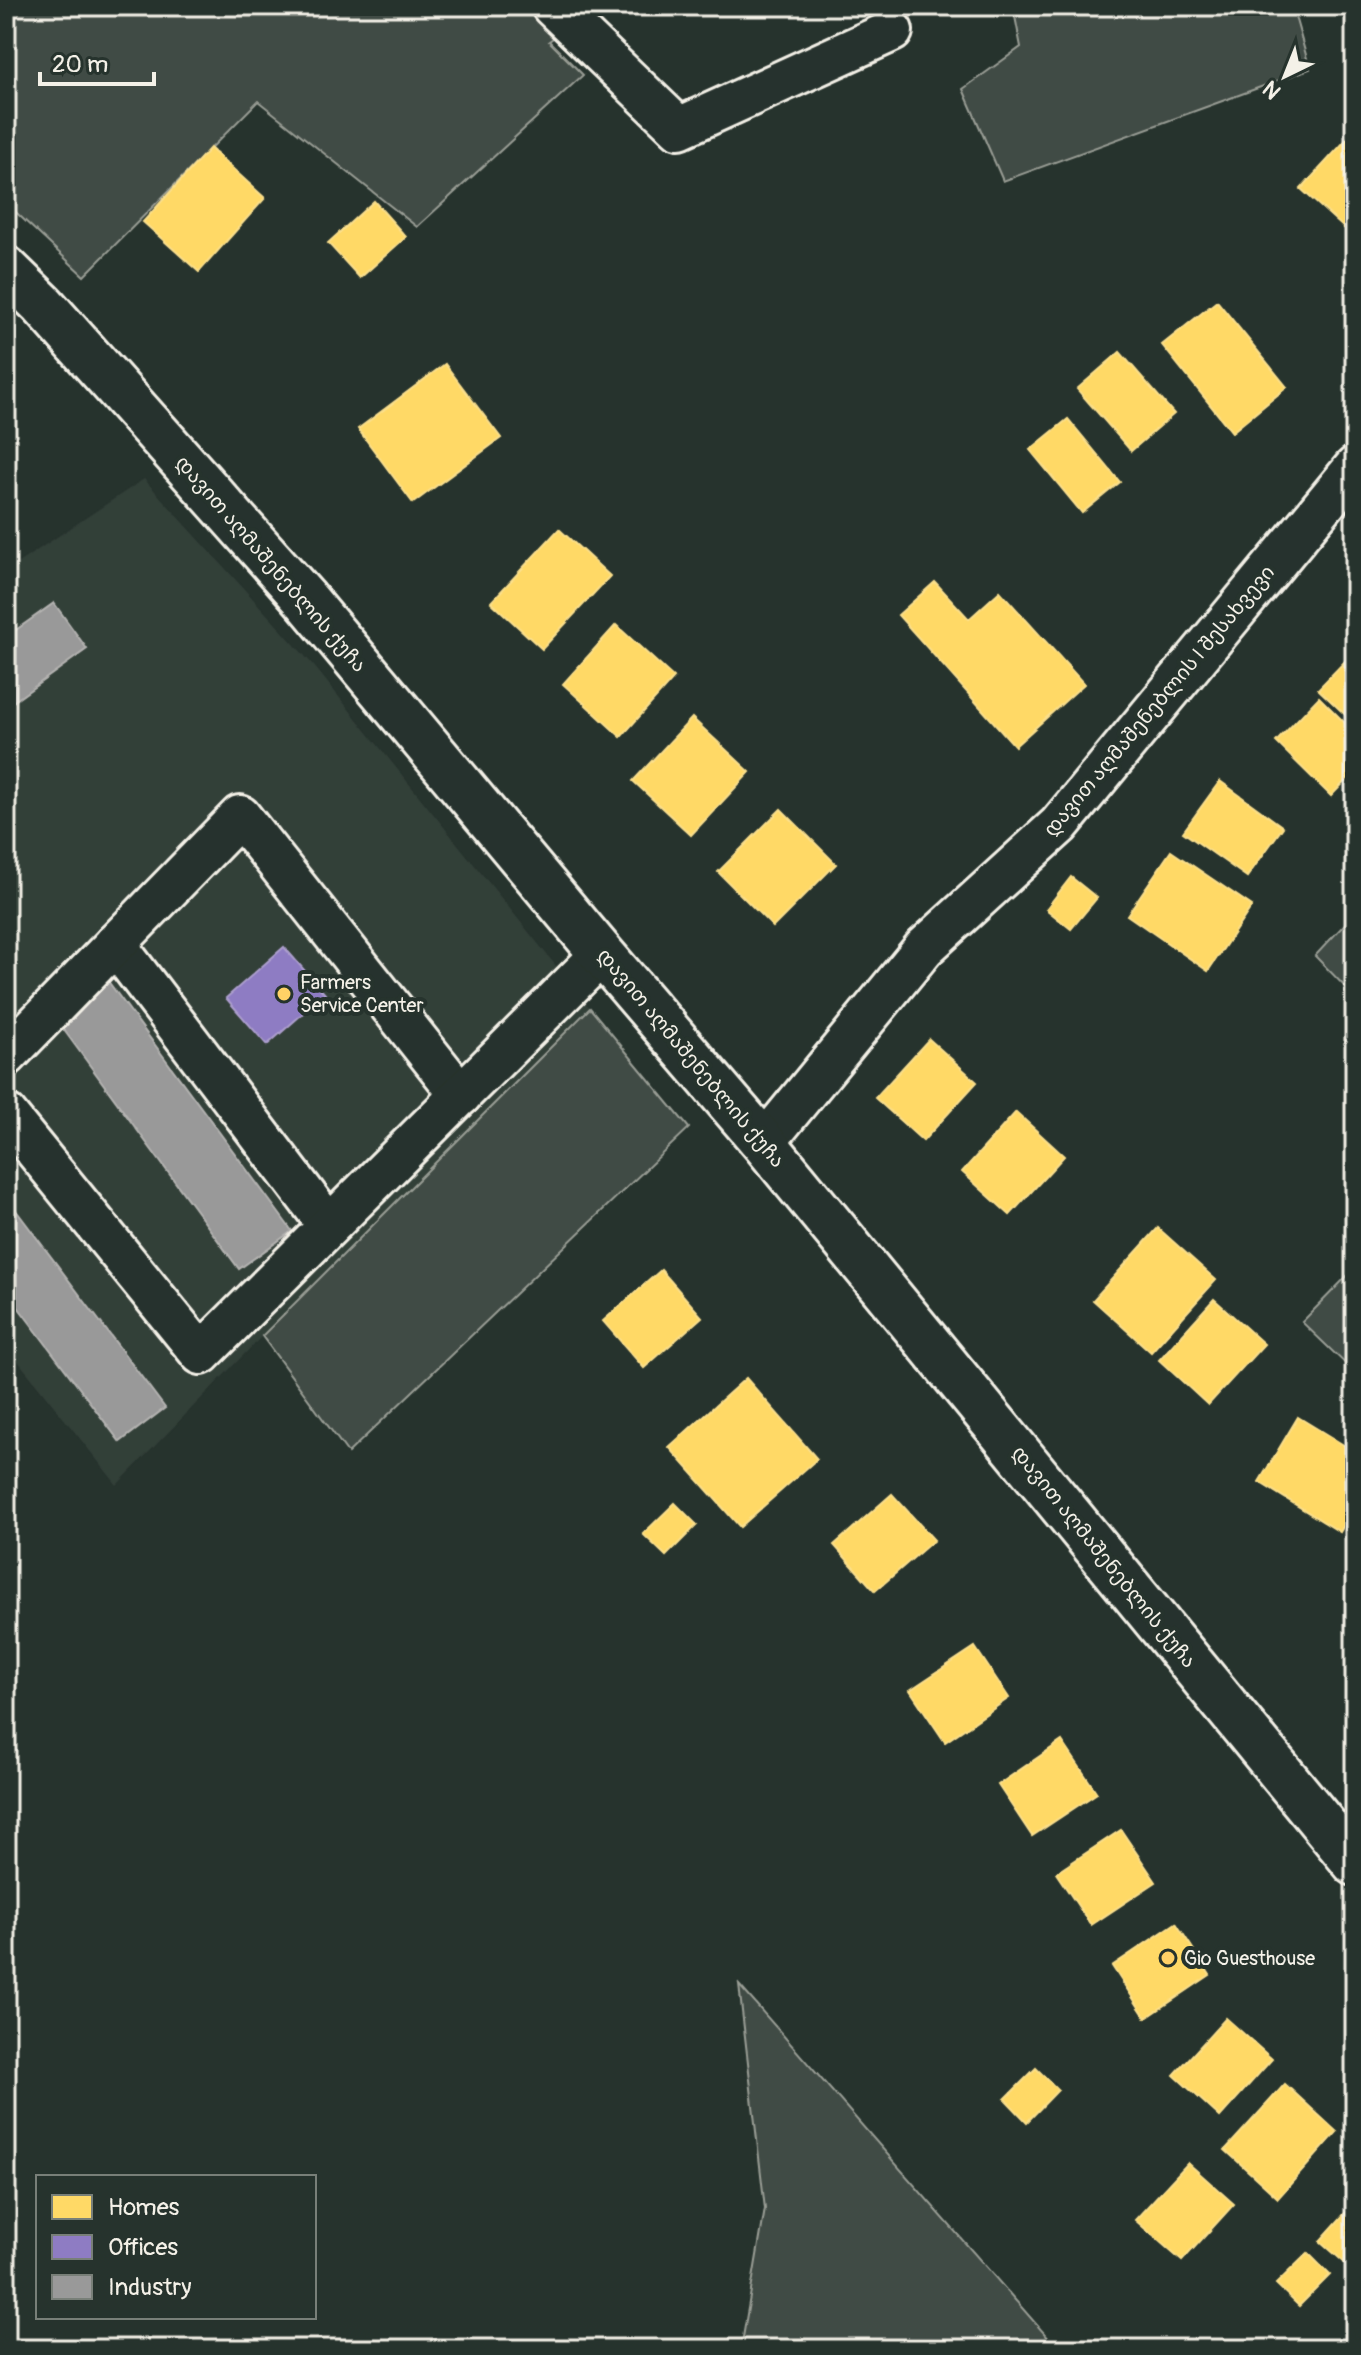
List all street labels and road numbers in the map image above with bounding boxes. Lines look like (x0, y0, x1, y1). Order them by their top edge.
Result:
street label: დავით აღმაშენებლის ქუჩა (170, 451, 372, 677)
street label: დავით აღმაშენებლის I შესახვევი (1038, 560, 1280, 842)
street label: დავით აღმაშენებლის ქუჩა (592, 943, 790, 1173)
street label: დავით აღმაშენებლის ქუჩა (1007, 1441, 1201, 1673)

